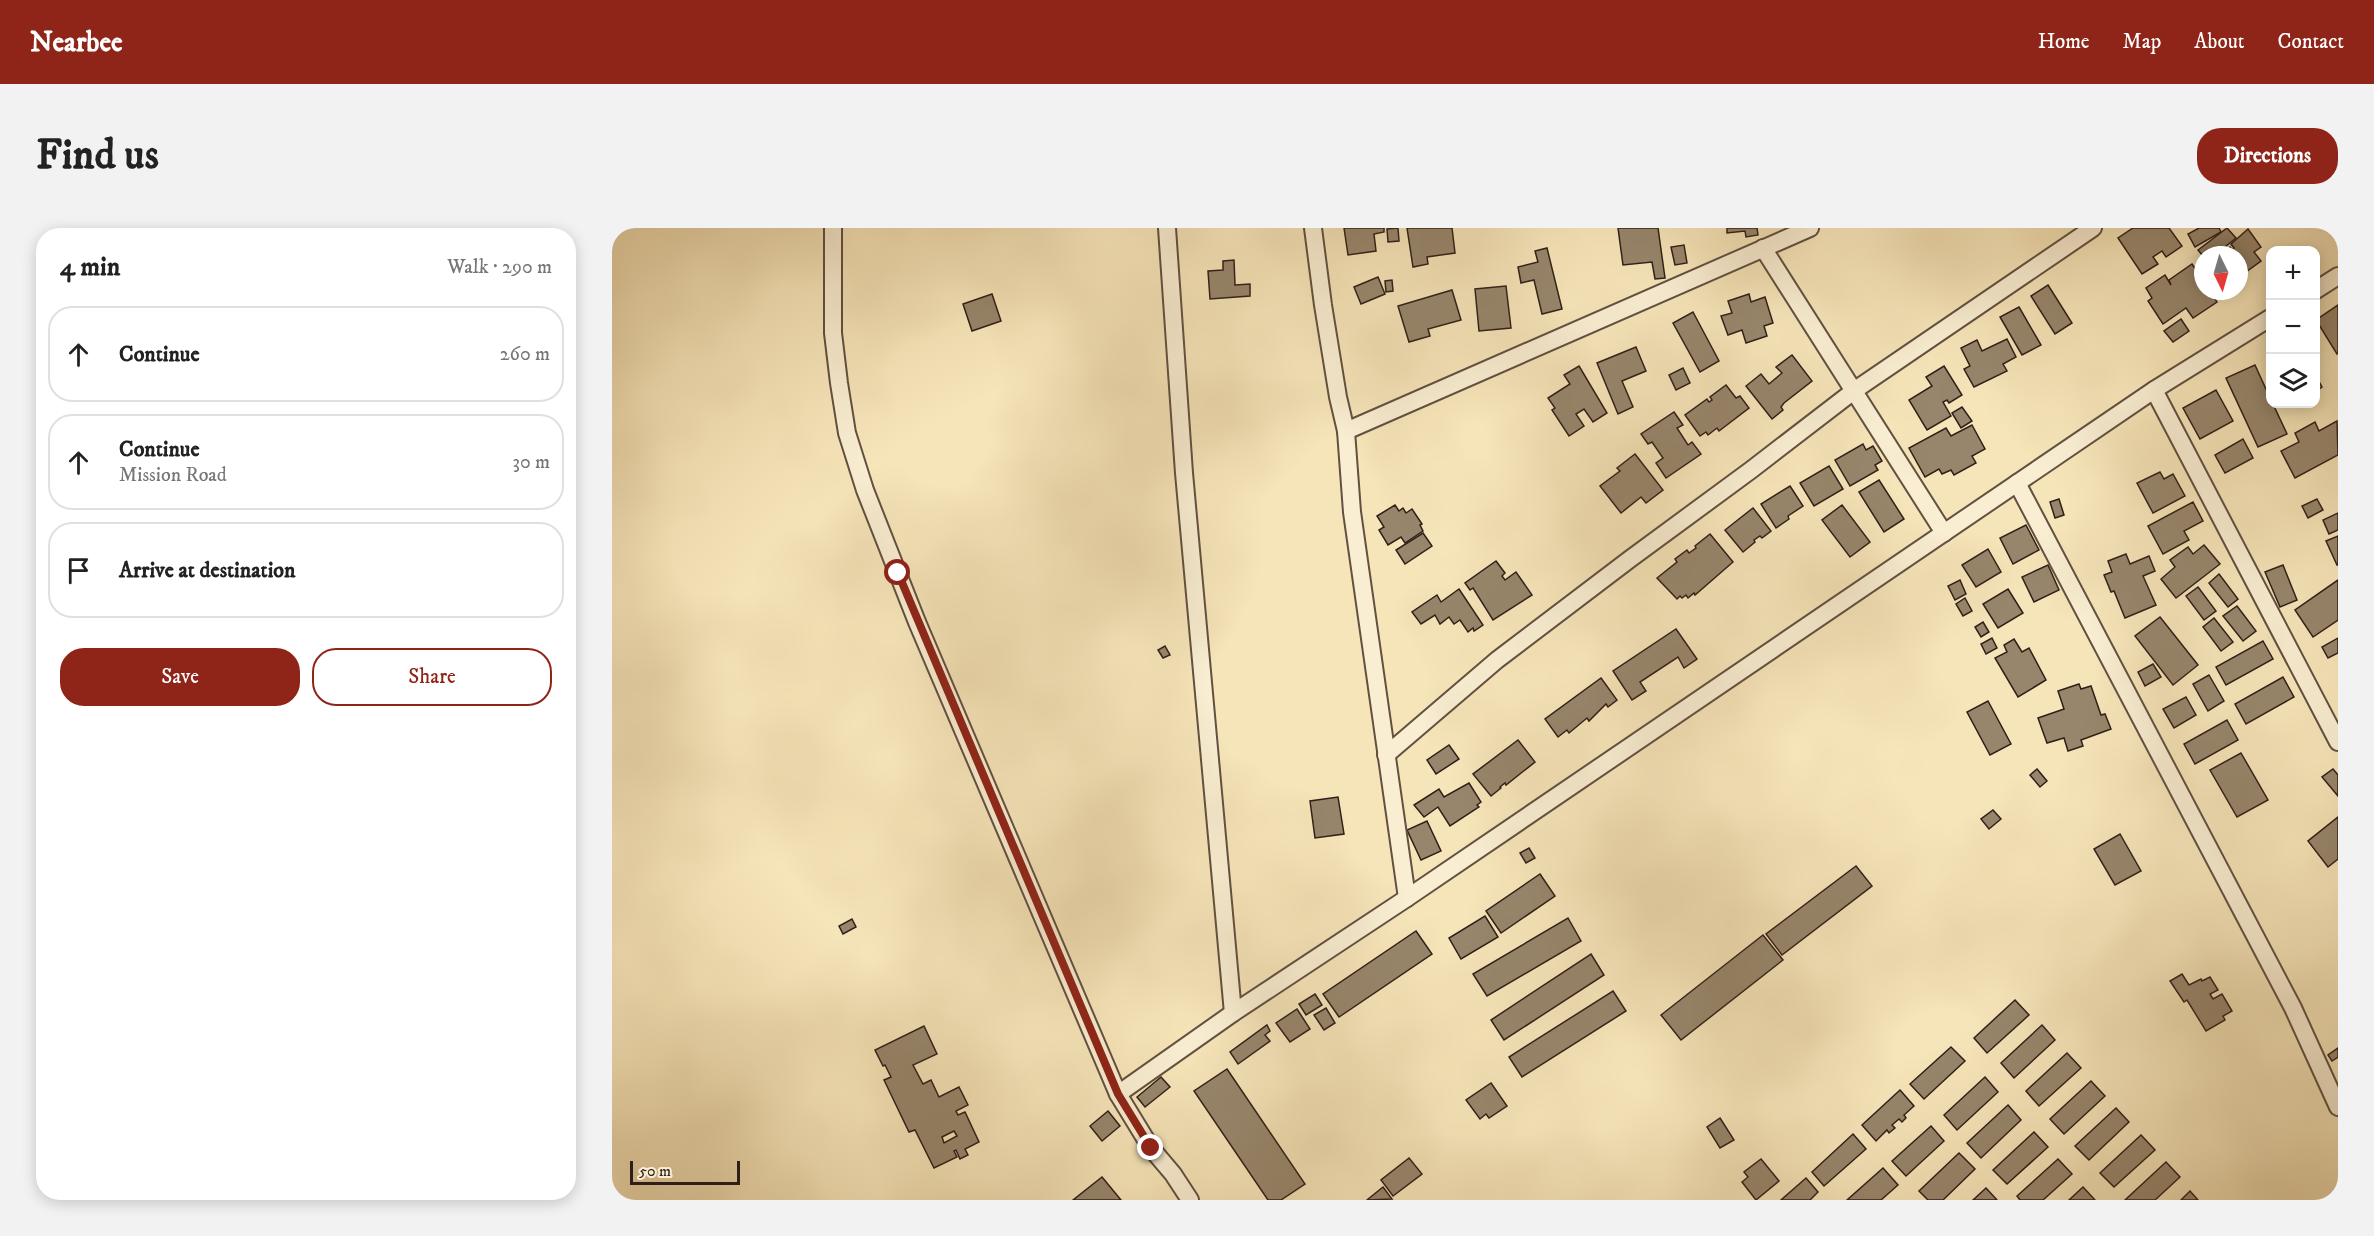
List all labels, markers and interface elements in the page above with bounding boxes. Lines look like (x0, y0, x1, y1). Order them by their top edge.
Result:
text: Nearbee (30, 25, 123, 60)
text: Home (2038, 29, 2090, 55)
text: Map (2123, 29, 2161, 55)
text: About (2194, 29, 2245, 55)
text: Contact (2278, 29, 2344, 55)
button: Directions (2197, 128, 2338, 184)
text: Find us (36, 130, 159, 182)
north arrow (2194, 246, 2248, 300)
map controls (2266, 246, 2320, 408)
button: + (2266, 246, 2320, 300)
text: 4 min (60, 251, 120, 284)
text: Walk · 290 m (447, 255, 552, 280)
button: − (2266, 300, 2320, 354)
icon: ahead (62, 338, 95, 371)
text: Continue (119, 341, 200, 368)
text: 260 m (500, 342, 550, 367)
button: layers (2266, 354, 2320, 408)
text: Continue (119, 436, 200, 463)
icon: ahead (62, 446, 95, 479)
text: 30 m (512, 450, 550, 475)
text: Mission Road (119, 463, 227, 488)
icon: arrive (62, 554, 95, 587)
text: Arrive at destination (119, 557, 296, 584)
route start (884, 559, 910, 585)
button: Save (60, 648, 300, 706)
button: Share (312, 648, 552, 706)
route end (1137, 1134, 1163, 1160)
scale bar (630, 1158, 740, 1186)
text: 50 m (639, 1161, 671, 1181)

